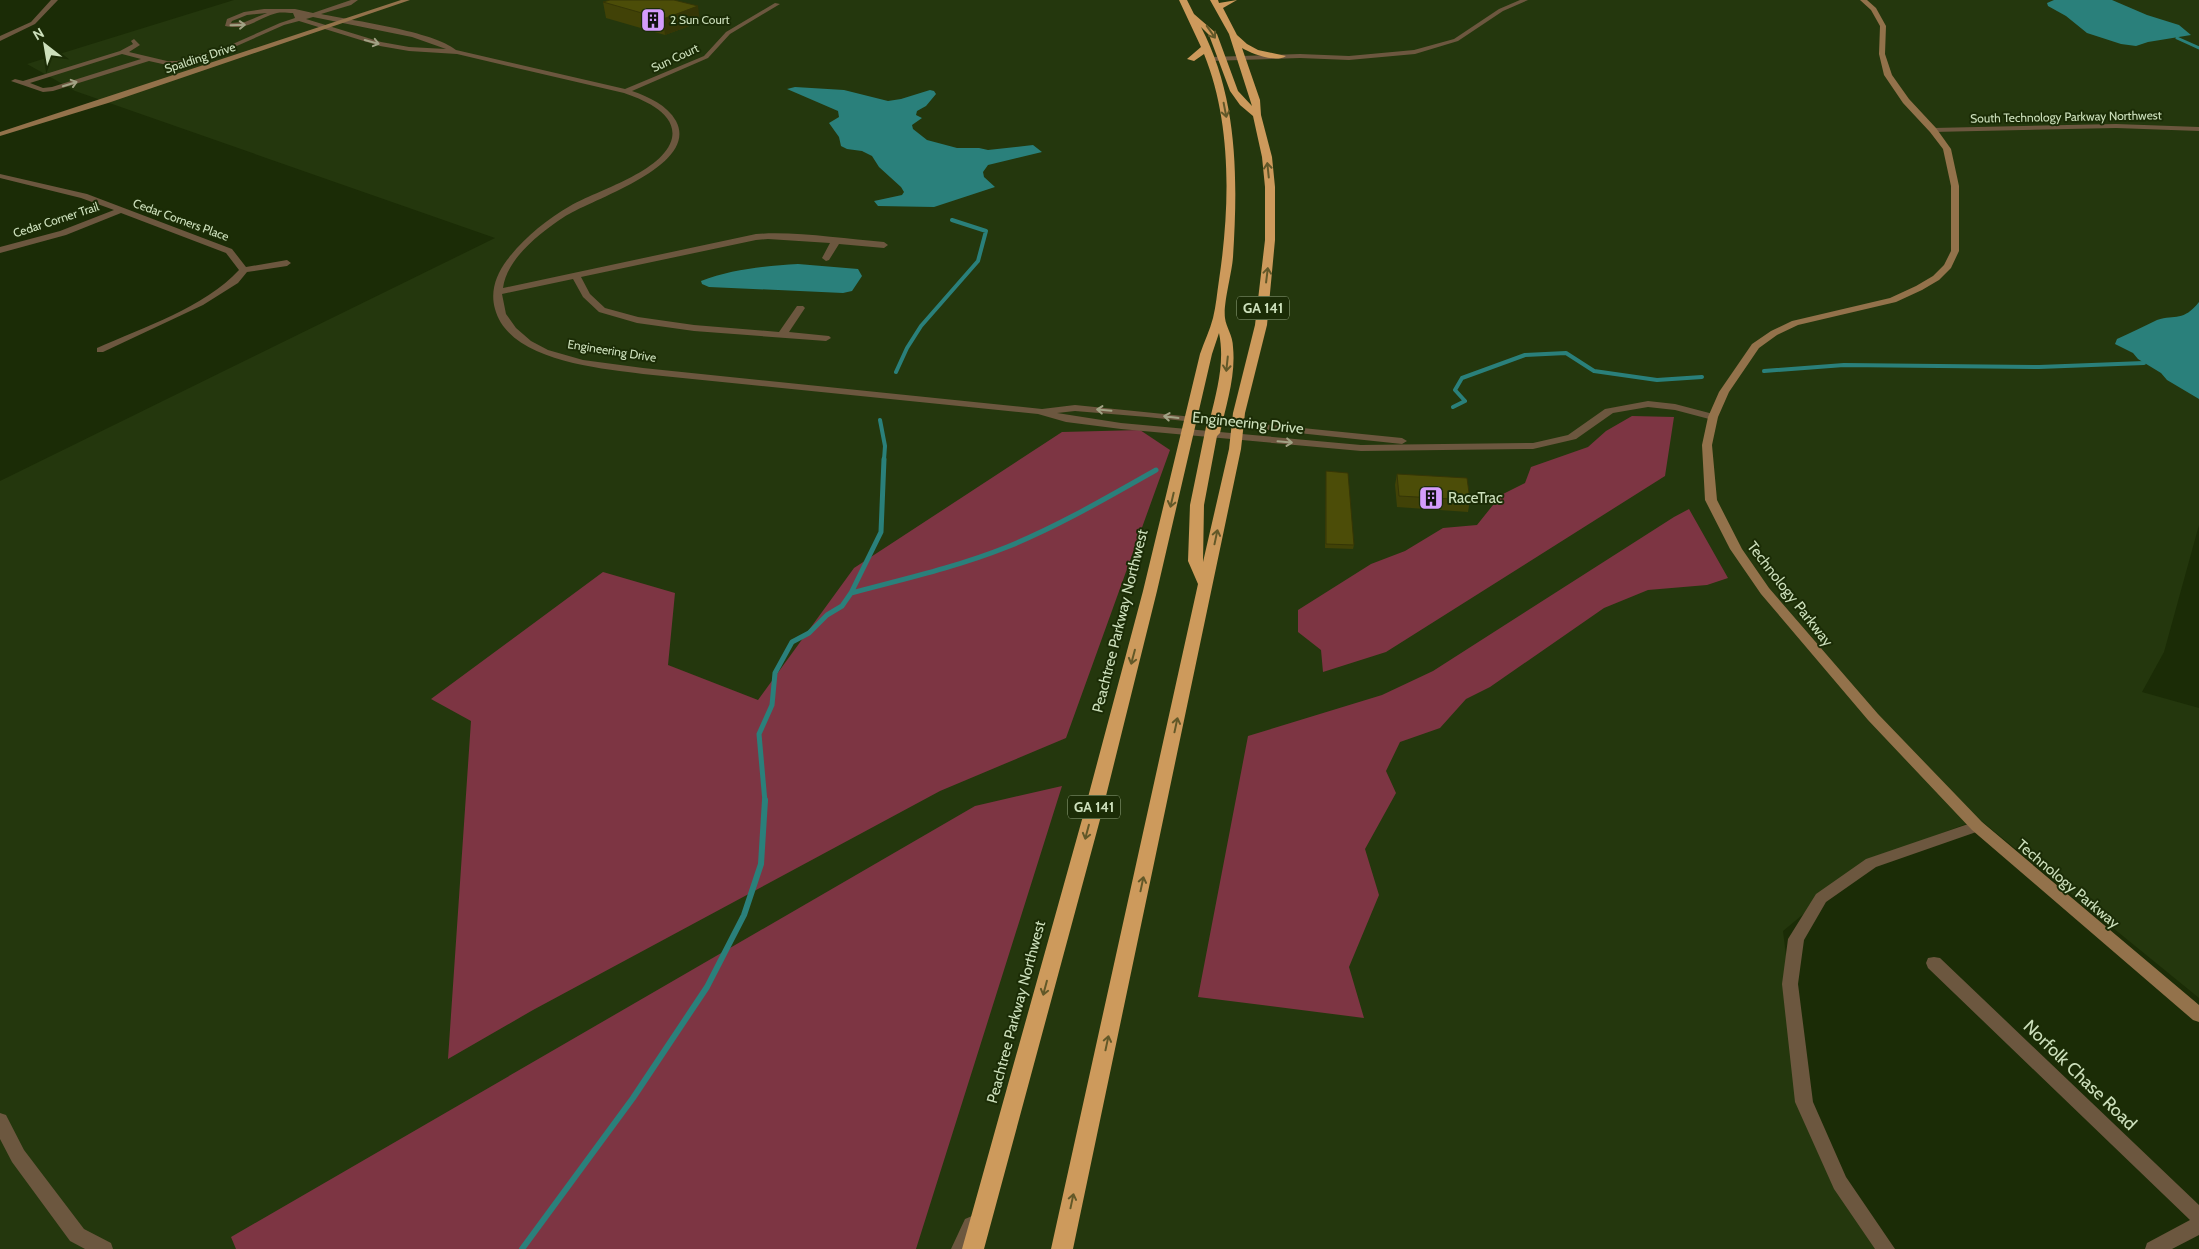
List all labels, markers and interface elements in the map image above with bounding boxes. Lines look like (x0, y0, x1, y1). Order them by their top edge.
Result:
building icon: 2 Sun Court (640, 7, 666, 33)
place label: 2 Sun Court (670, 12, 730, 27)
north arrow (20, 20, 70, 70)
one-way arrow (230, 20, 246, 29)
text: N (29, 24, 47, 44)
one-way arrow (1206, 25, 1216, 39)
one-way arrow (364, 37, 380, 47)
street label: Spalding Drive (162, 39, 237, 76)
street label: Sun Court (649, 40, 701, 75)
one-way arrow (62, 79, 78, 88)
one-way arrow (1220, 101, 1230, 117)
street label: South Technology Parkway Northwest (1970, 107, 2162, 126)
one-way arrow (1263, 162, 1273, 178)
street label: Cedar Corners Place (131, 195, 231, 244)
street label: Cedar Corner Trail (11, 199, 101, 240)
one-way arrow (1262, 267, 1272, 283)
road number: GA 141 (1237, 296, 1289, 320)
street label: Engineering Drive (567, 336, 658, 365)
one-way arrow (1222, 356, 1232, 372)
one-way arrow (1096, 405, 1112, 415)
street label: Engineering Drive (1191, 408, 1305, 438)
one-way arrow (1163, 412, 1179, 422)
one-way arrow (1277, 438, 1293, 447)
building icon: RaceTrac (1418, 485, 1444, 511)
place label: RaceTrac (1448, 489, 1503, 507)
one-way arrow (1167, 491, 1176, 507)
street label: Peachtree Parkway Northwest (1088, 527, 1152, 715)
one-way arrow (1212, 529, 1221, 545)
street label: Technology Parkway (1743, 538, 1837, 651)
one-way arrow (1128, 649, 1137, 665)
one-way arrow (1172, 718, 1182, 734)
road number: GA 141 (1068, 796, 1120, 819)
one-way arrow (1082, 823, 1092, 839)
street label: Technology Parkway (2013, 836, 2123, 932)
one-way arrow (1138, 876, 1147, 892)
street label: Peachtree Parkway Northwest (983, 919, 1049, 1105)
one-way arrow (1039, 980, 1049, 996)
street label: Norfolk Chase Road (2019, 1015, 2141, 1135)
one-way arrow (1103, 1035, 1112, 1051)
one-way arrow (1068, 1194, 1077, 1210)

